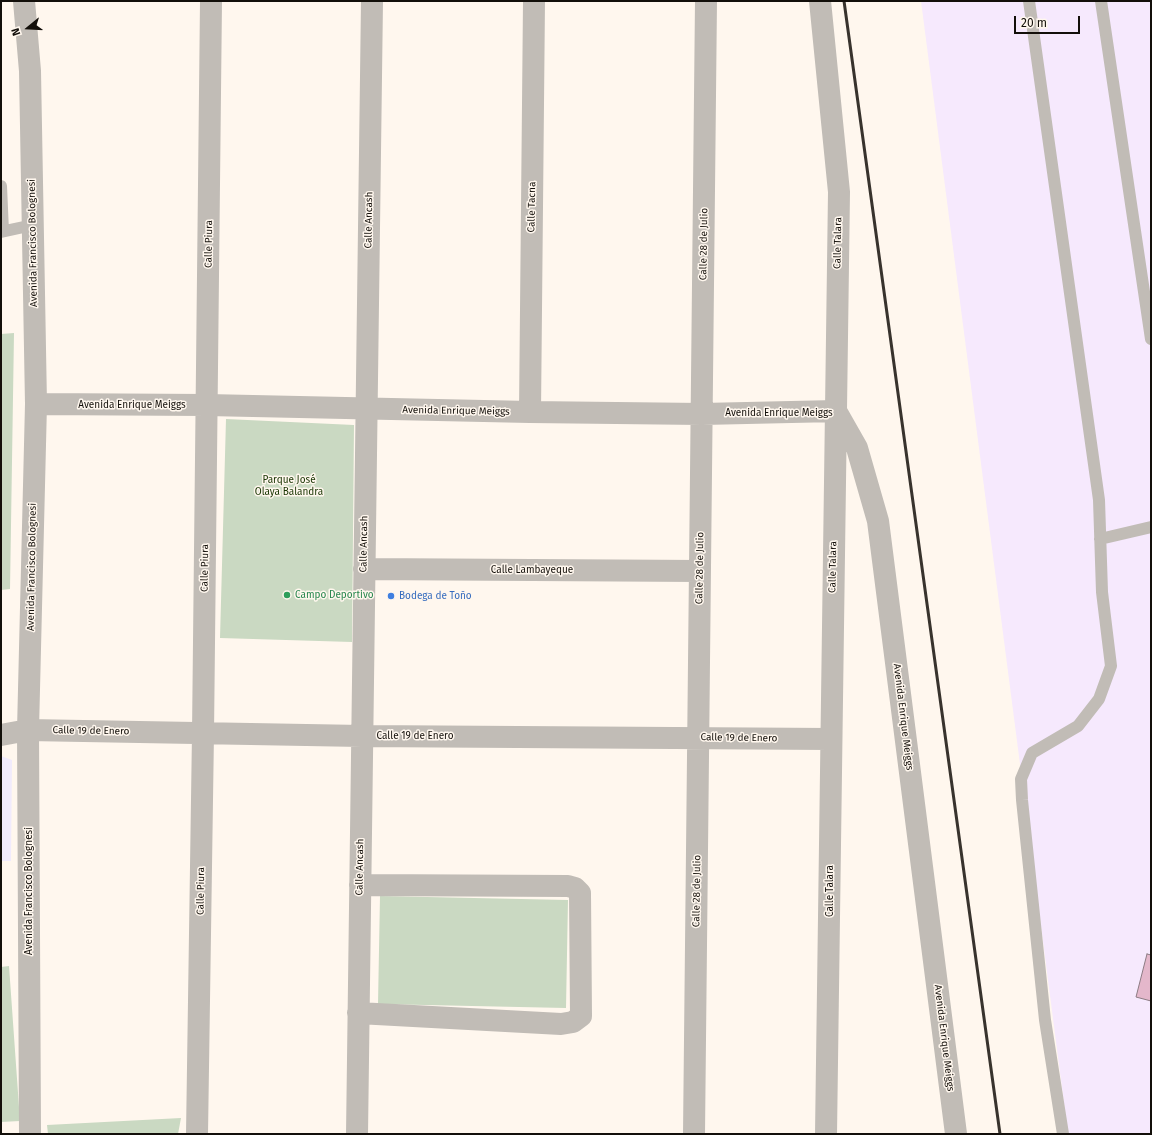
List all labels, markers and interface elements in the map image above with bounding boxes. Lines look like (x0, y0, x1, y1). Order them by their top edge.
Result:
north arrow (8, 8, 48, 48)
scale bar (1016, 8, 1082, 34)
text: 20 m (1021, 16, 1047, 30)
text: N (9, 26, 23, 37)
street label: Avenida Francisco Bolognesi (26, 179, 40, 307)
street label: Calle Tacna (526, 181, 538, 233)
street label: Calle Ancash (363, 191, 375, 249)
street label: Calle 28 de Julio (697, 208, 711, 280)
street label: Calle Talara (832, 217, 844, 269)
street label: Calle Piura (203, 220, 215, 268)
street label: Avenida Enrique Meiggs (78, 399, 186, 411)
street label: Avenida Enrique Meiggs (402, 404, 510, 418)
street label: Avenida Enrique Meiggs (725, 407, 833, 419)
park label: Parque José Olaya Balandra (255, 474, 323, 498)
street label: Avenida Francisco Bolognesi (25, 503, 39, 631)
street label: Calle Ancash (358, 515, 370, 573)
street label: Calle 28 de Julio (693, 532, 707, 604)
street label: Calle Talara (827, 541, 839, 593)
street label: Calle Piura (199, 544, 211, 592)
street label: Calle Lambayeque (491, 564, 573, 576)
place label: Campo Deportivo (295, 589, 374, 601)
marker: Campo Deportivo (282, 590, 292, 600)
place label: Bodega de Toño (399, 590, 472, 602)
marker: Bodega de Toño (386, 591, 396, 601)
street label: Avenida Enrique Meiggs (890, 663, 916, 771)
street label: Calle 19 de Enero (52, 724, 130, 738)
street label: Calle 19 de Enero (376, 730, 454, 742)
street label: Calle 19 de Enero (700, 731, 778, 745)
street label: Avenida Francisco Bolognesi (23, 827, 35, 955)
street label: Calle Ancash (354, 838, 366, 896)
street label: Calle 28 de Julio (690, 855, 704, 927)
street label: Calle Talara (824, 865, 836, 917)
street label: Calle Piura (195, 867, 207, 915)
street label: Avenida Enrique Meiggs (931, 984, 957, 1092)

